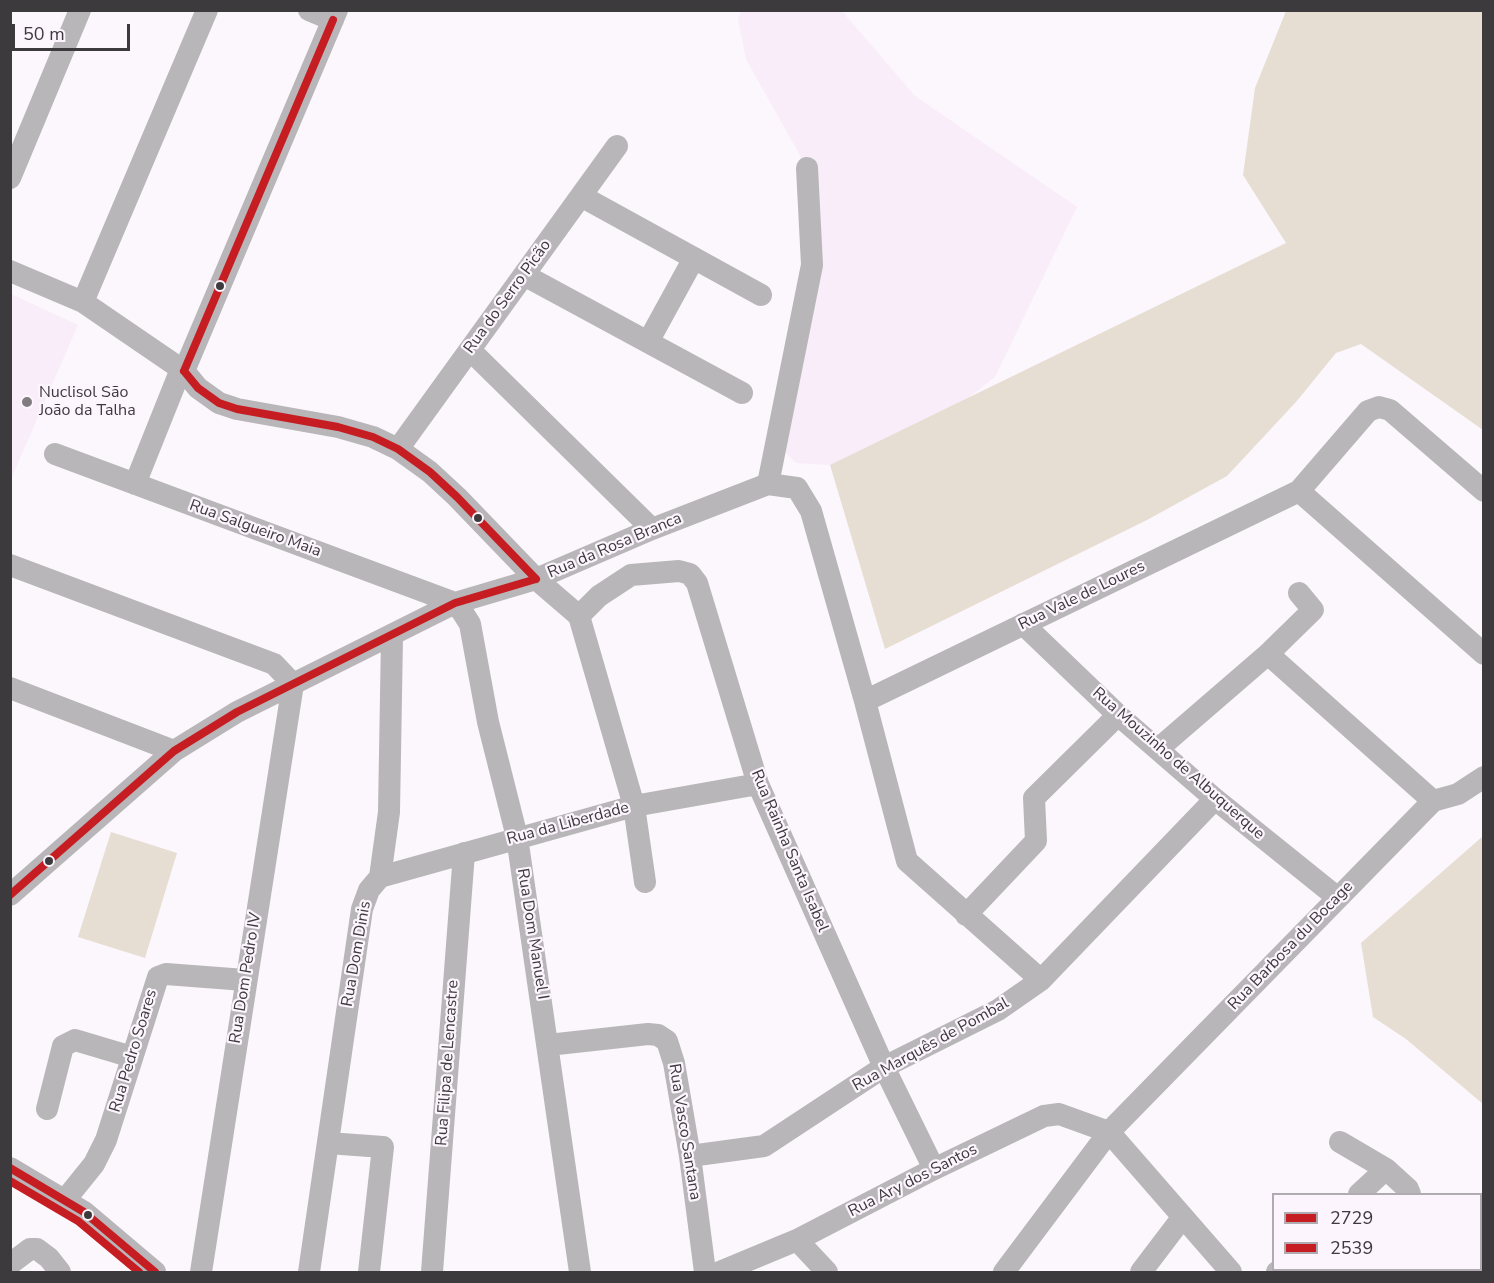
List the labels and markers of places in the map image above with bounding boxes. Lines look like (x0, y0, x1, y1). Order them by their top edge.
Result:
unlabelled marker (214, 280, 226, 292)
place label: Nuclisol São João da Talha (39, 383, 136, 421)
marker: Nuclisol São João da Talha (20, 395, 34, 409)
unlabelled marker (472, 512, 484, 524)
unlabelled marker (43, 855, 55, 867)
unlabelled marker (82, 1209, 94, 1221)

